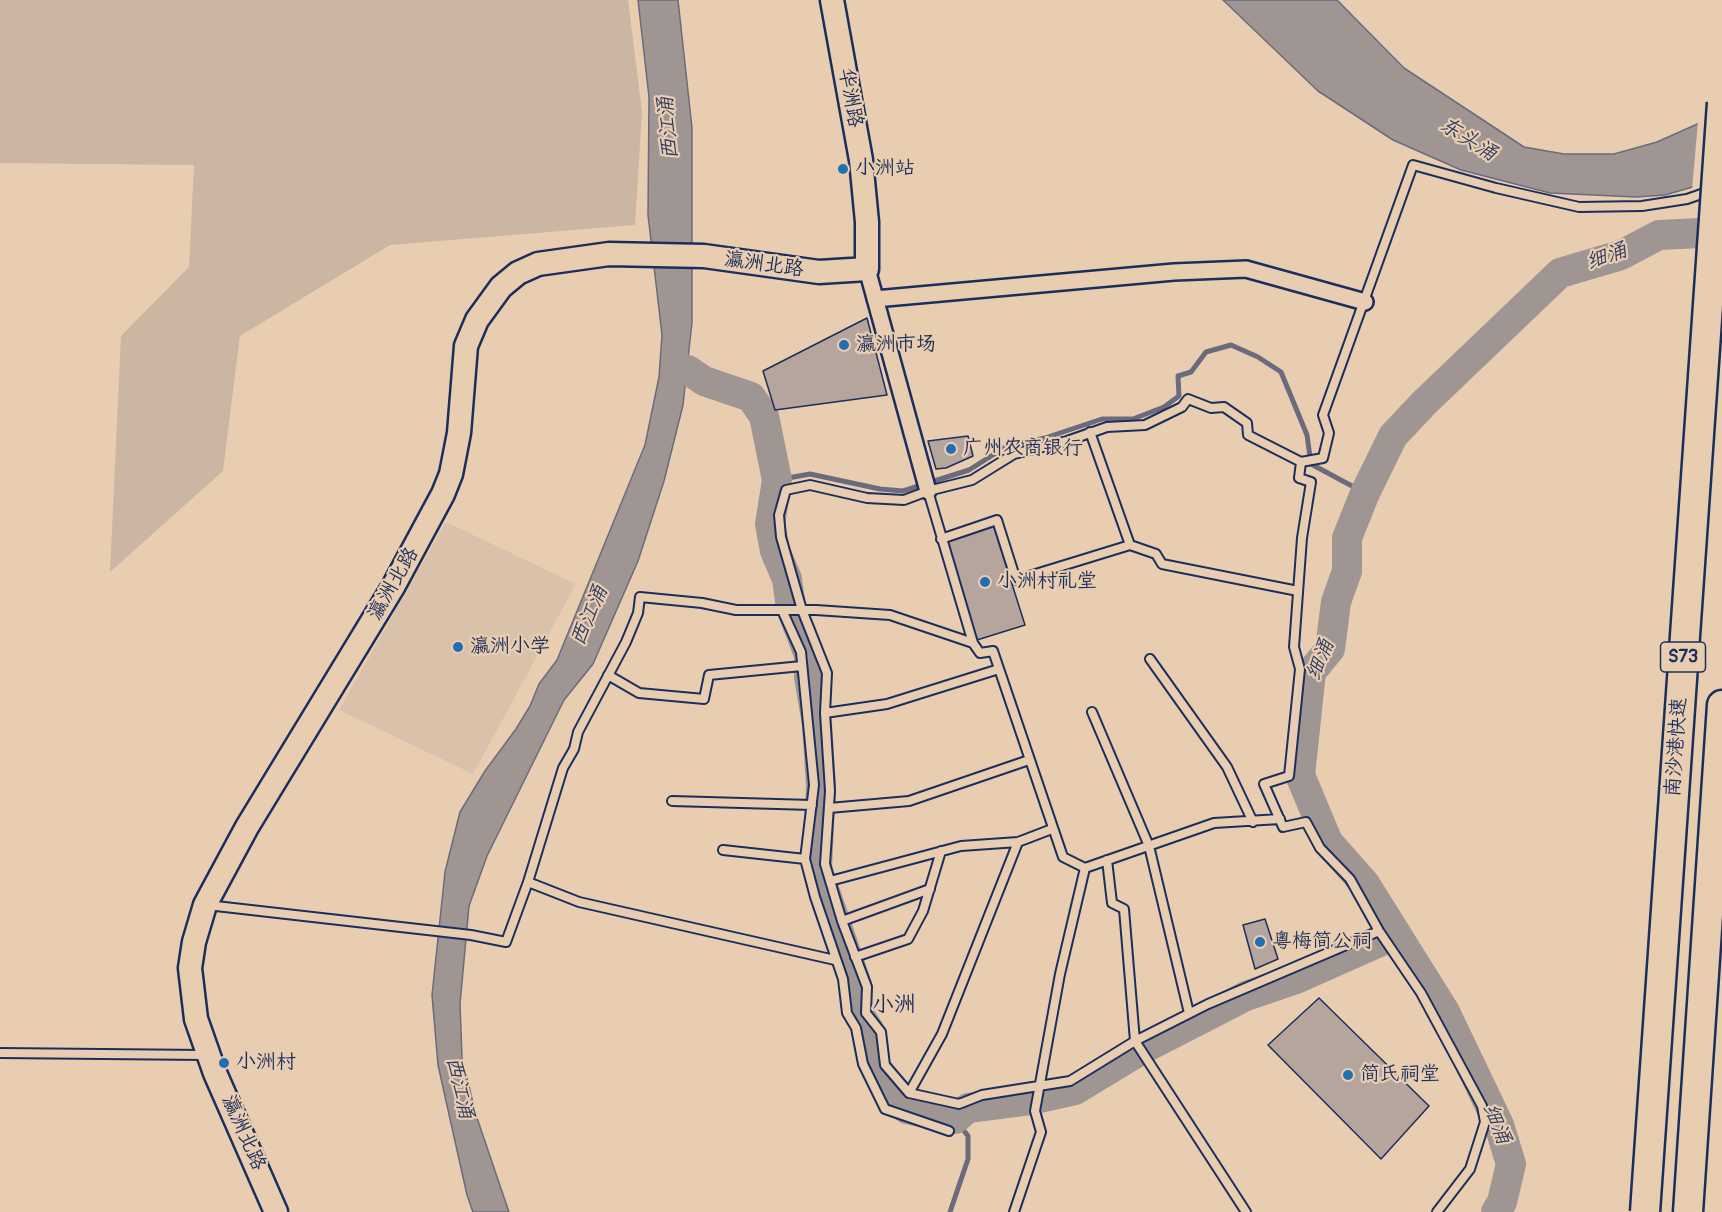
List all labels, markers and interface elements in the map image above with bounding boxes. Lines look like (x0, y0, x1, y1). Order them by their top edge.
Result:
street label: 华洲路 (833, 66, 867, 130)
water label: 西江涌 (654, 96, 684, 160)
water label: 东头涌 (1435, 113, 1501, 167)
place label: 小洲站 (855, 157, 915, 181)
marker: 小洲站 (836, 162, 850, 176)
water label: 细涌 (1583, 238, 1631, 276)
street label: 瀛洲北路 (723, 248, 805, 282)
place label: 瀛洲市场 (856, 333, 936, 357)
marker: 瀛洲市场 (837, 338, 851, 352)
place label: 广州农商银行 (963, 437, 1083, 461)
marker: 广州农商银行 (944, 442, 958, 456)
street label: 瀛洲北路 (364, 543, 424, 625)
place label: 小洲村礼堂 (997, 570, 1097, 594)
marker: 小洲村礼堂 (978, 575, 992, 589)
water label: 西江涌 (566, 582, 614, 650)
place label: 瀛洲小学 (470, 635, 550, 659)
water label: 细涌 (1301, 636, 1341, 684)
marker: 瀛洲小学 (451, 640, 465, 654)
road number: S73 (1660, 642, 1706, 672)
street label: 南沙港快速 (1662, 696, 1692, 798)
place label: 粤梅简公祠 (1272, 930, 1372, 954)
marker: 粤梅简公祠 (1253, 935, 1267, 949)
district label: 小洲 (872, 992, 916, 1018)
place label: 小洲村 (236, 1051, 296, 1075)
water label: 西江涌 (440, 1054, 478, 1122)
marker: 小洲村 (217, 1056, 231, 1070)
place label: 简氏祠堂 (1360, 1063, 1440, 1087)
marker: 简氏祠堂 (1341, 1068, 1355, 1082)
street label: 瀛洲北路 (216, 1092, 270, 1174)
water label: 细涌 (1476, 1100, 1516, 1148)

